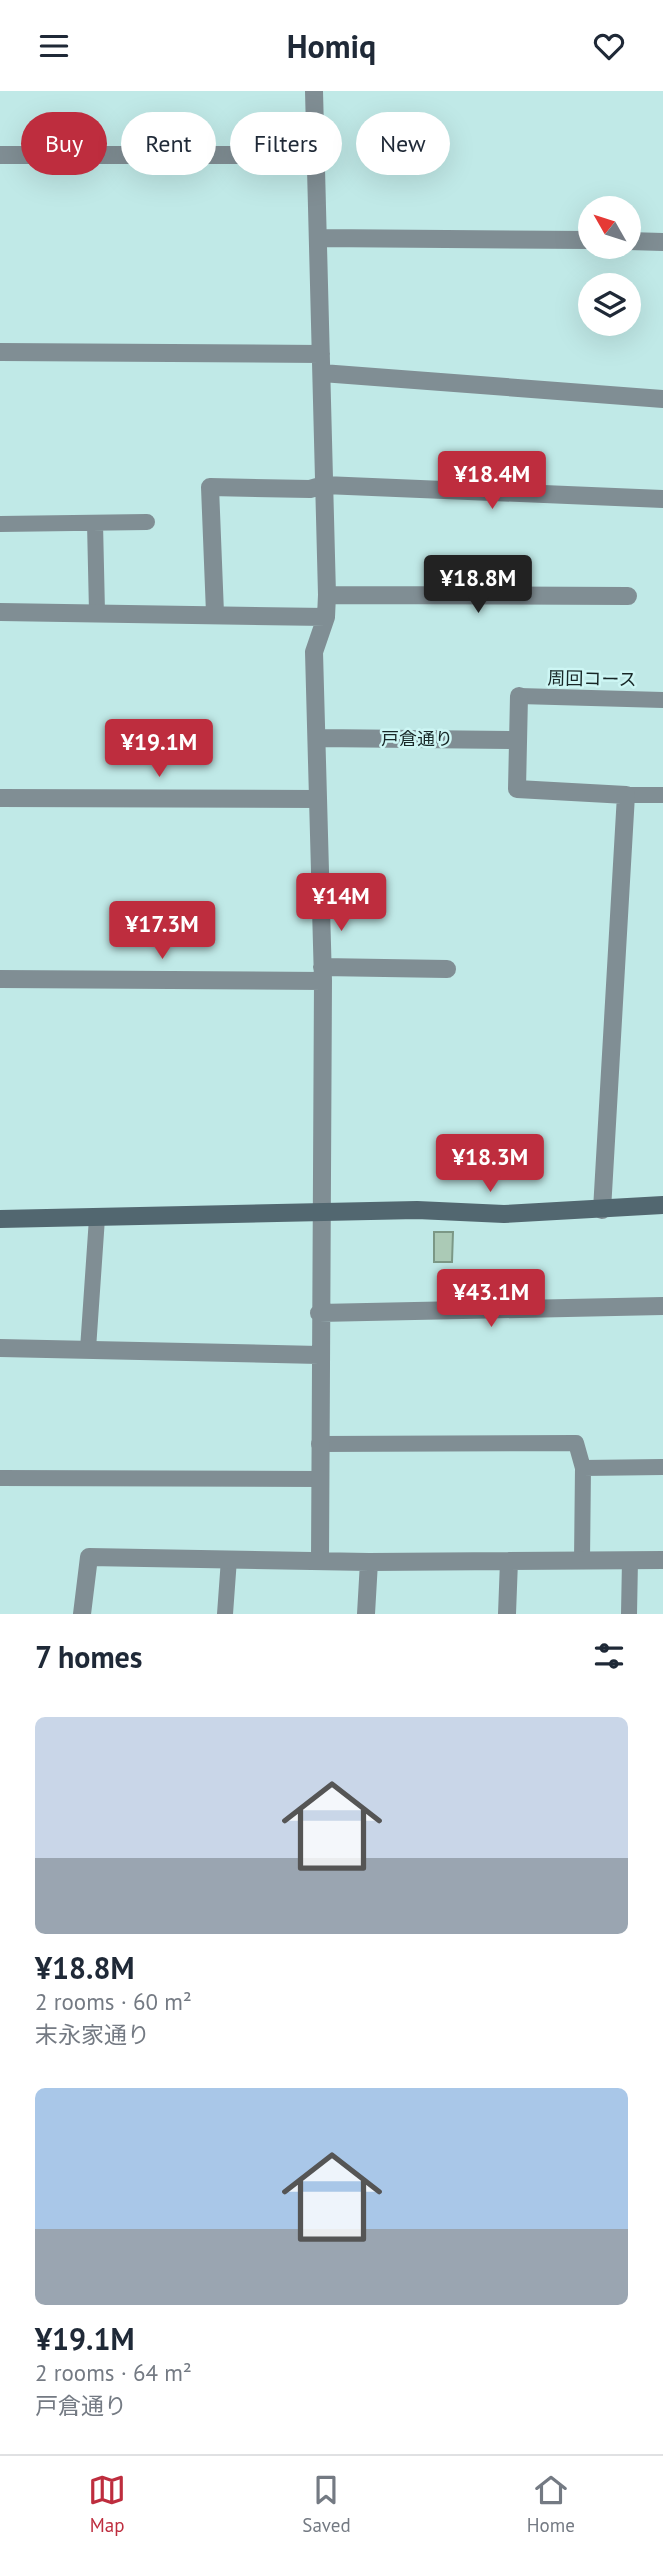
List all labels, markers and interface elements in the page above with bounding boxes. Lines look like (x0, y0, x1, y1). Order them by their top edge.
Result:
text: Homiq (287, 25, 376, 67)
icon: menu (35, 27, 73, 65)
icon: heart (590, 27, 628, 65)
chip: Buy (21, 112, 107, 175)
chip: Rent (121, 112, 216, 175)
chip: Filters (230, 112, 342, 175)
chip: New (356, 112, 450, 175)
north arrow (578, 196, 640, 259)
map controls (578, 196, 641, 336)
button: layers (578, 273, 641, 336)
pin: ¥18.4M (435, 451, 549, 511)
text: ¥18.4M (454, 459, 530, 488)
pin: ¥18.8M (421, 555, 535, 615)
text: ¥18.8M (440, 563, 516, 592)
street label: 周回コース (547, 666, 637, 691)
pin: ¥19.1M (102, 719, 216, 779)
text: ¥19.1M (121, 727, 197, 756)
street label: 戸倉通り (381, 727, 453, 750)
pin: ¥14M (300, 873, 382, 933)
text: ¥14M (312, 881, 370, 910)
pin: ¥17.3M (105, 901, 219, 961)
text: ¥17.3M (125, 909, 199, 938)
pin: ¥18.3M (433, 1135, 547, 1194)
text: ¥18.3M (452, 1142, 528, 1171)
pin: ¥43.1M (434, 1269, 548, 1329)
text: ¥43.1M (453, 1277, 529, 1306)
text: 7 homes (35, 1637, 143, 1676)
icon: filters (590, 1637, 628, 1675)
icon: home (269, 1763, 395, 1889)
text: ¥18.8M (35, 1948, 134, 1987)
text: 2 rooms · 60 m² (35, 1987, 192, 2016)
text: 末永家通り (35, 2020, 150, 2049)
icon: home (269, 2134, 395, 2260)
text: ¥19.1M (35, 2319, 134, 2358)
text: 2 rooms · 64 m² (35, 2358, 192, 2387)
text: 戸倉通り (35, 2391, 127, 2420)
tab: Map (88, 2471, 126, 2537)
tab: Saved (302, 2471, 351, 2537)
tab: Home (527, 2471, 575, 2537)

